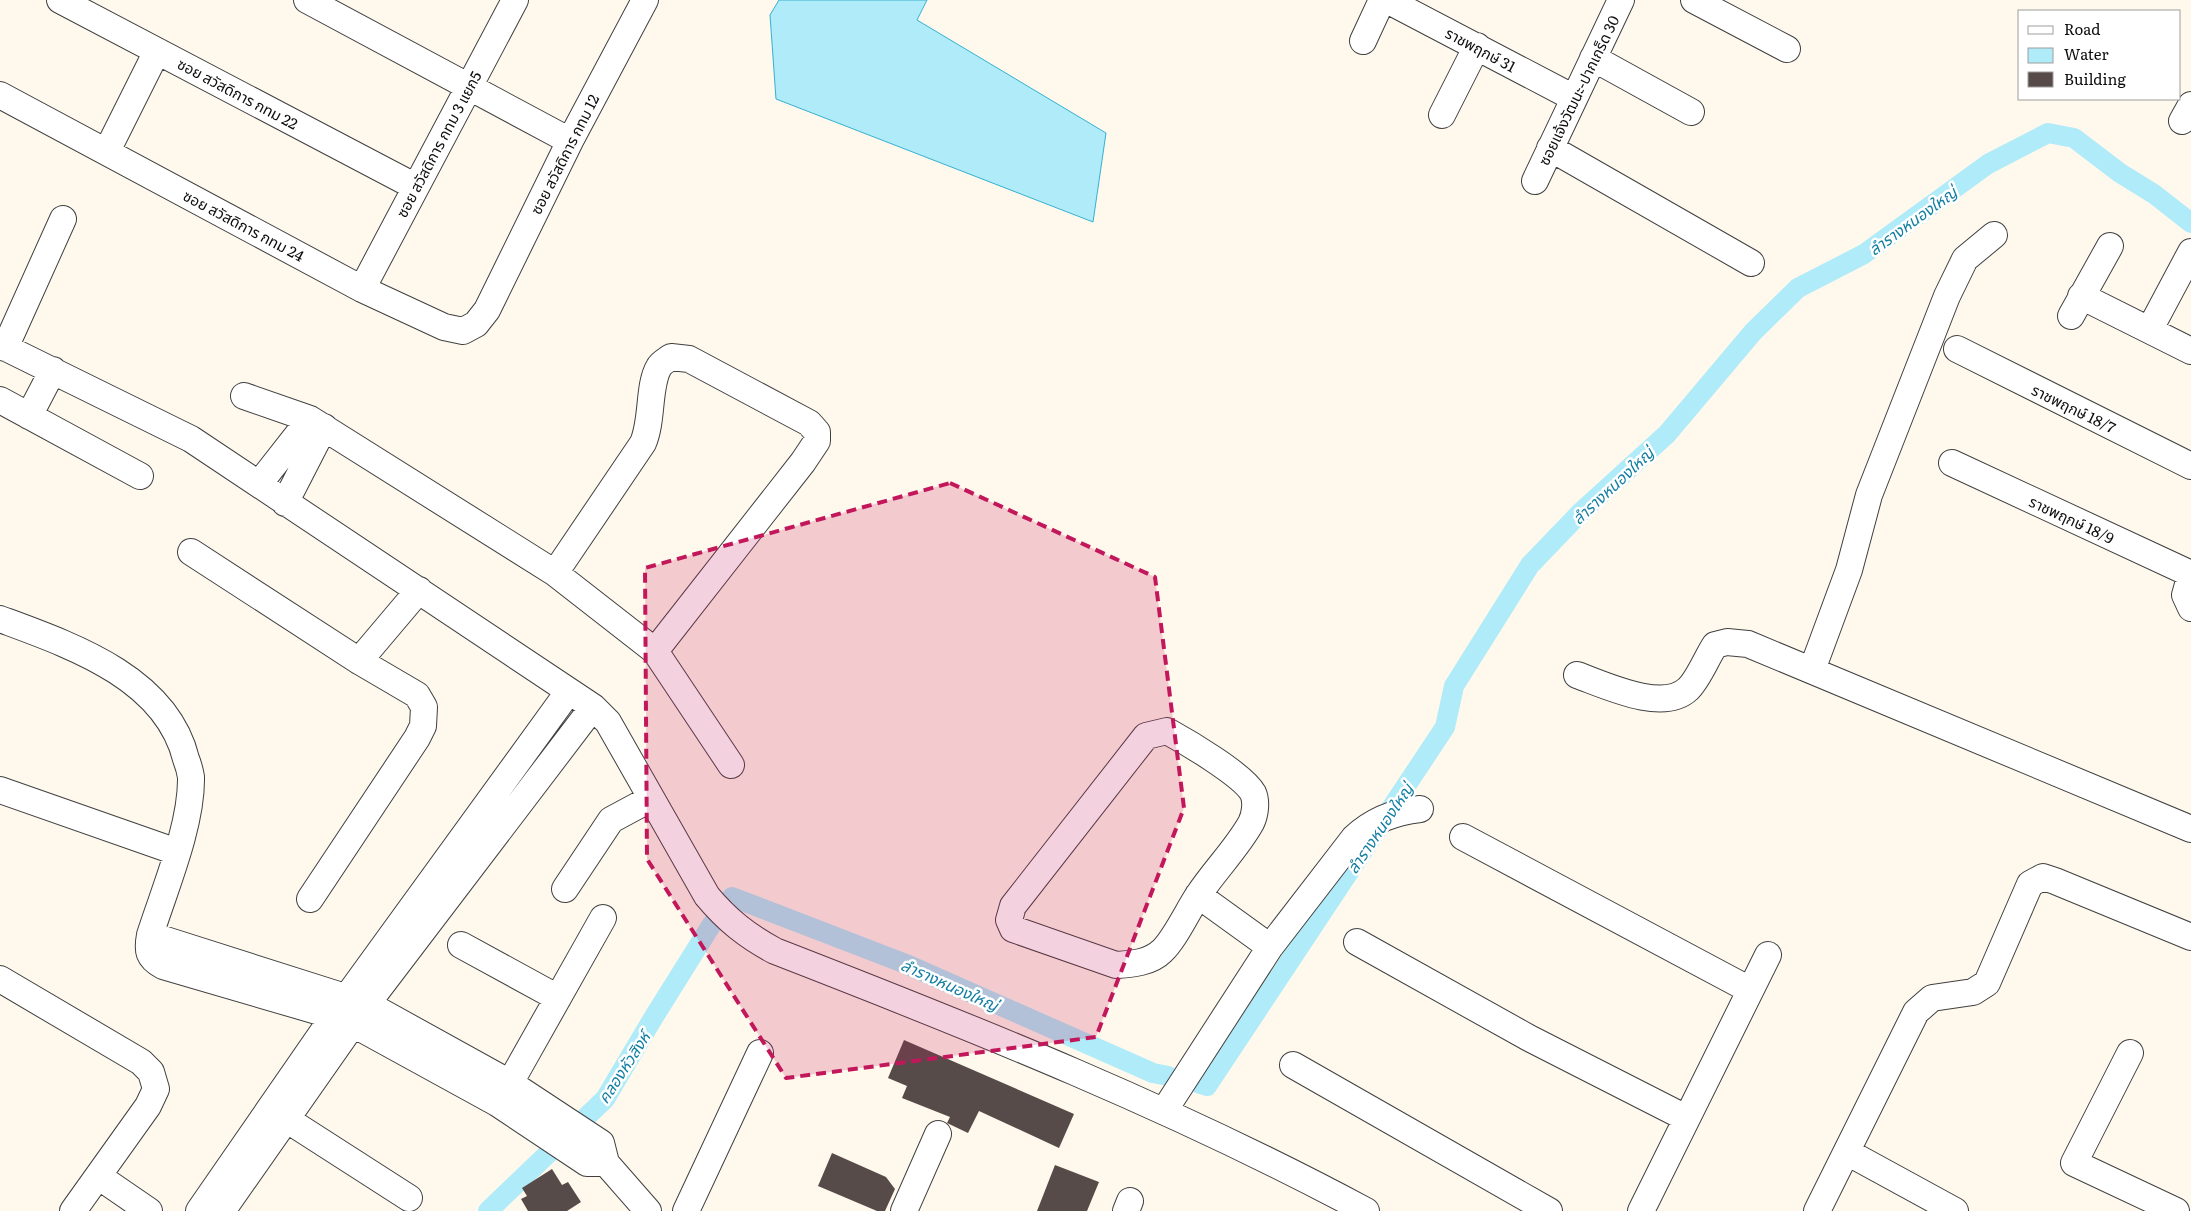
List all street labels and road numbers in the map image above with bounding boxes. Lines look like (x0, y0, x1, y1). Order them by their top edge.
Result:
street label: ซอยแจ้งวัฒนะ-ปากเกร็ด 30 (1532, 11, 1625, 169)
street label: ราชพฤกษ์ 31 (1442, 21, 1520, 77)
street label: ซอย สวัสดิการ กทม 22 (174, 51, 303, 135)
street label: ซอย สวัสดิการ กทม 3 แยก5 (390, 66, 487, 221)
street label: ซอย สวัสดิการ กทม 12 (524, 90, 604, 218)
street label: ซอย สวัสดิการ กทม 24 (179, 183, 309, 267)
street label: ราชพฤกษ์ 18/7 (2028, 378, 2120, 438)
street label: ราชพฤกษ์ 18/9 (2026, 489, 2118, 549)

